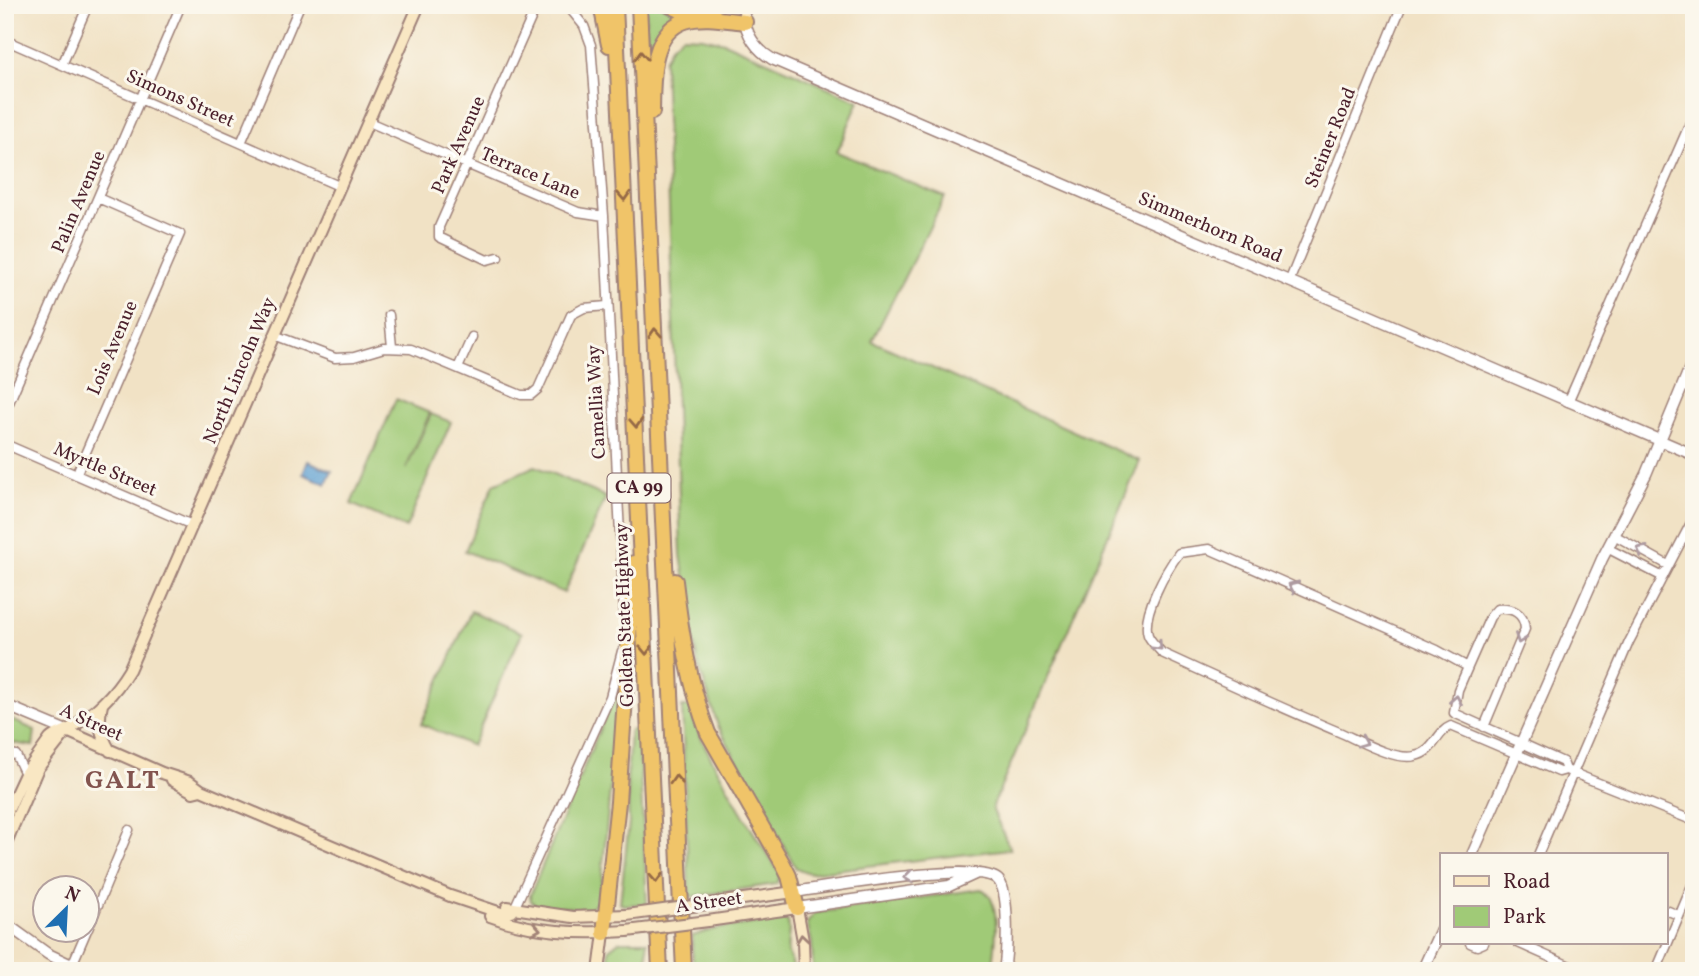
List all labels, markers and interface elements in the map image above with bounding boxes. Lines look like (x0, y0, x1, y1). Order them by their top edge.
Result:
one-way arrow (634, 51, 649, 62)
street label: Simons Street (122, 63, 239, 135)
street label: Steiner Road (1299, 84, 1363, 192)
street label: Park Avenue (426, 92, 492, 198)
street label: Terrace Lane (476, 141, 584, 207)
street label: Palin Avenue (46, 147, 112, 257)
street label: Simmerhorn Road (1134, 186, 1286, 270)
one-way arrow (616, 191, 631, 202)
street label: North Lincoln Way (197, 294, 283, 448)
street label: Lois Avenue (81, 297, 145, 399)
one-way arrow (647, 327, 662, 338)
street label: Camellia Way (581, 344, 613, 460)
one-way arrow (628, 418, 643, 429)
street label: Myrtle Street (49, 437, 161, 504)
road number: CA 99 (608, 474, 670, 502)
street label: Golden State Highway (609, 523, 641, 707)
one-way arrow (1636, 545, 1648, 558)
one-way arrow (1288, 580, 1300, 594)
one-way arrow (1514, 633, 1528, 645)
one-way arrow (1149, 638, 1162, 651)
one-way arrow (638, 645, 653, 656)
one-way arrow (1448, 694, 1463, 706)
street label: A Street (55, 698, 127, 749)
one-way arrow (1356, 734, 1368, 748)
district label: GALT (85, 763, 161, 799)
one-way arrow (668, 774, 683, 785)
legend (1440, 853, 1668, 944)
text: Road (1503, 868, 1550, 897)
one-way arrow (902, 869, 913, 884)
one-way arrow (649, 872, 664, 883)
north arrow (32, 874, 102, 944)
text: N (61, 881, 84, 910)
street label: A Street (674, 885, 744, 921)
text: Park (1503, 903, 1546, 932)
one-way arrow (530, 921, 542, 936)
one-way arrow (795, 933, 810, 945)

